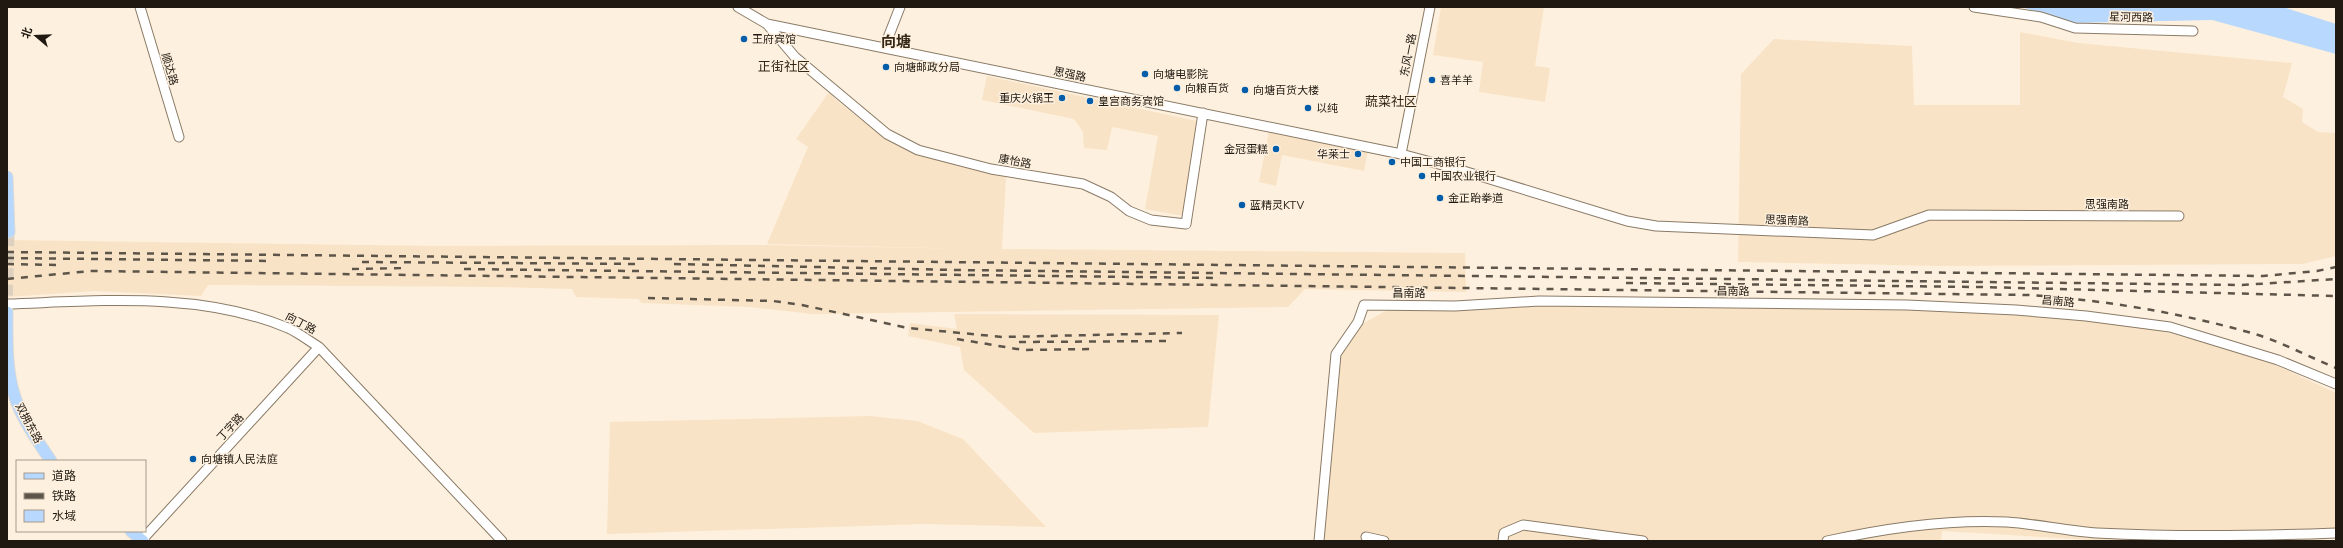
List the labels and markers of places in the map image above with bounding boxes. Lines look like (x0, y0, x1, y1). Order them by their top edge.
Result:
place label: 王府宾馆 (752, 32, 796, 46)
marker: 王府宾馆 (739, 34, 749, 44)
place label: 向塘邮政分局 (894, 60, 960, 74)
marker: 向塘邮政分局 (881, 62, 891, 72)
place label: 向塘电影院 (1153, 67, 1208, 81)
marker: 向塘电影院 (1140, 69, 1150, 79)
place label: 喜羊羊 (1440, 73, 1473, 87)
marker: 喜羊羊 (1427, 75, 1437, 85)
place label: 向粮百货 (1185, 81, 1229, 95)
marker: 向粮百货 (1172, 83, 1182, 93)
place label: 向塘百货大楼 (1253, 83, 1319, 97)
marker: 向塘百货大楼 (1240, 85, 1250, 95)
place label: 重庆火锅王 (999, 91, 1054, 105)
marker: 重庆火锅王 (1057, 93, 1067, 103)
place label: 皇宫商务宾馆 (1098, 94, 1164, 108)
marker: 皇宫商务宾馆 (1085, 96, 1095, 106)
place label: 以纯 (1316, 101, 1338, 115)
marker: 以纯 (1303, 103, 1313, 113)
place label: 金冠蛋糕 (1224, 142, 1268, 156)
marker: 金冠蛋糕 (1271, 144, 1281, 154)
place label: 华莱士 (1317, 147, 1350, 161)
marker: 华莱士 (1353, 149, 1363, 159)
place label: 中国工商银行 (1400, 155, 1466, 169)
marker: 中国工商银行 (1387, 157, 1397, 167)
place label: 中国农业银行 (1430, 169, 1496, 183)
marker: 中国农业银行 (1417, 171, 1427, 181)
place label: 金正跆拳道 (1448, 191, 1503, 205)
marker: 金正跆拳道 (1435, 193, 1445, 203)
place label: 蓝精灵KTV (1250, 198, 1304, 212)
marker: 蓝精灵KTV (1237, 200, 1247, 210)
place label: 向塘镇人民法庭 (201, 452, 278, 466)
marker: 向塘镇人民法庭 (188, 454, 198, 464)

